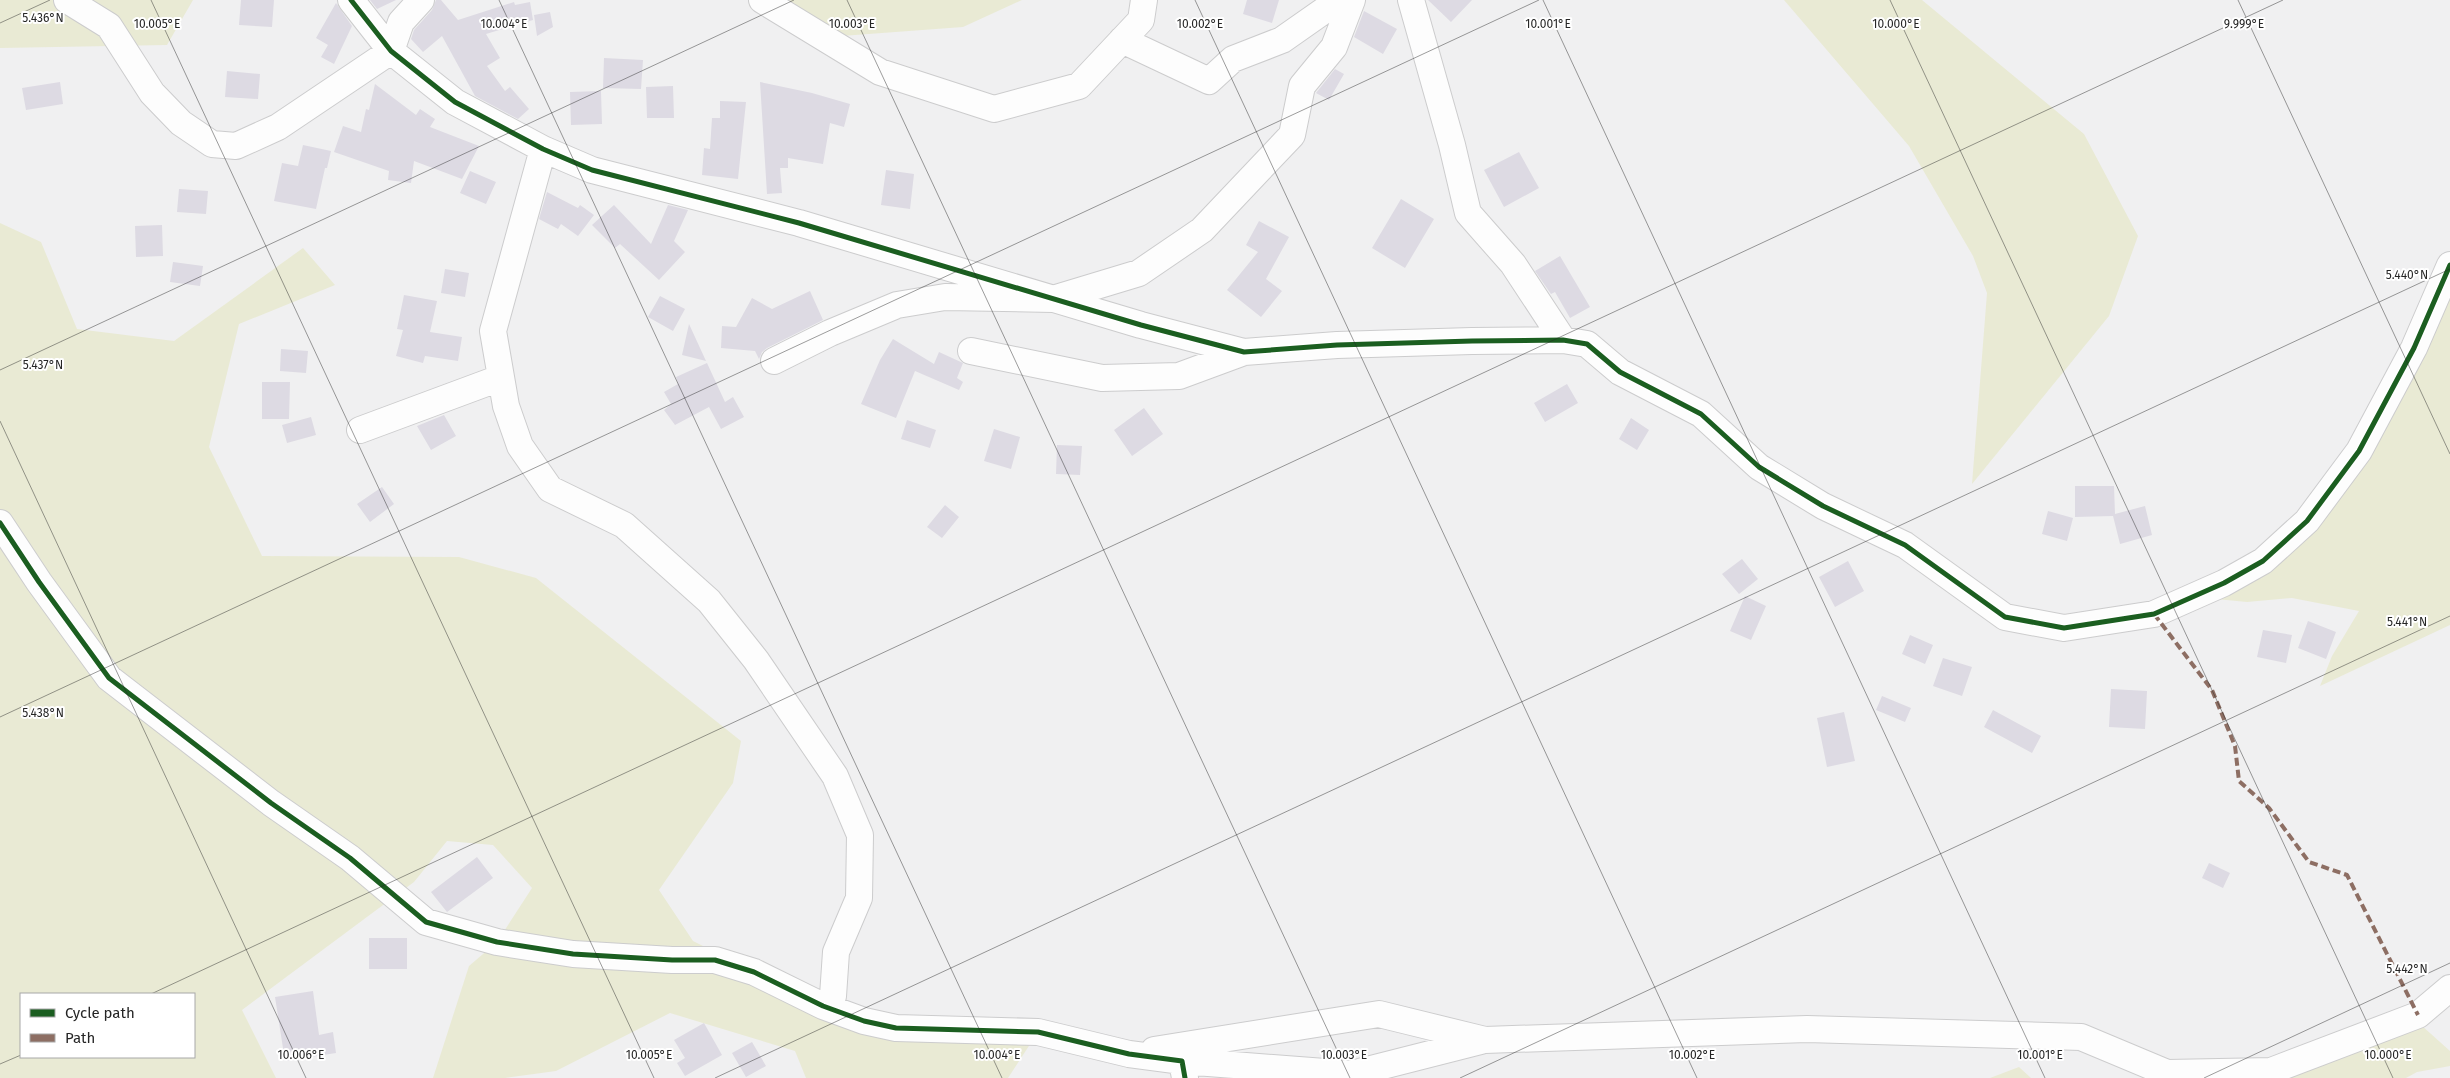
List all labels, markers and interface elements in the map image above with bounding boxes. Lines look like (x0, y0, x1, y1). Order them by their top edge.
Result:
text: 5.436°N (22, 11, 64, 25)
text: 10.005°E (134, 17, 180, 31)
text: 10.004°E (480, 17, 528, 31)
text: 10.003°E (829, 17, 875, 31)
text: 10.002°E (1177, 17, 1223, 31)
text: 10.001°E (1525, 17, 1571, 31)
text: 10.000°E (1872, 17, 1920, 31)
text: 9.999°E (2224, 17, 2264, 31)
text: 5.440°N (2386, 268, 2428, 282)
text: 5.437°N (23, 358, 63, 372)
text: 5.441°N (2387, 615, 2427, 629)
text: 5.438°N (22, 706, 64, 720)
text: 5.442°N (2386, 962, 2428, 976)
legend (20, 993, 195, 1058)
text: Cycle path (65, 1004, 135, 1022)
text: Path (65, 1029, 95, 1047)
text: 10.006°E (278, 1048, 325, 1062)
text: 10.005°E (626, 1048, 672, 1062)
text: 10.004°E (973, 1048, 1021, 1062)
text: 10.003°E (1321, 1048, 1367, 1062)
text: 10.002°E (1669, 1048, 1715, 1062)
text: 10.001°E (2017, 1048, 2063, 1062)
text: 10.000°E (2364, 1048, 2412, 1062)

